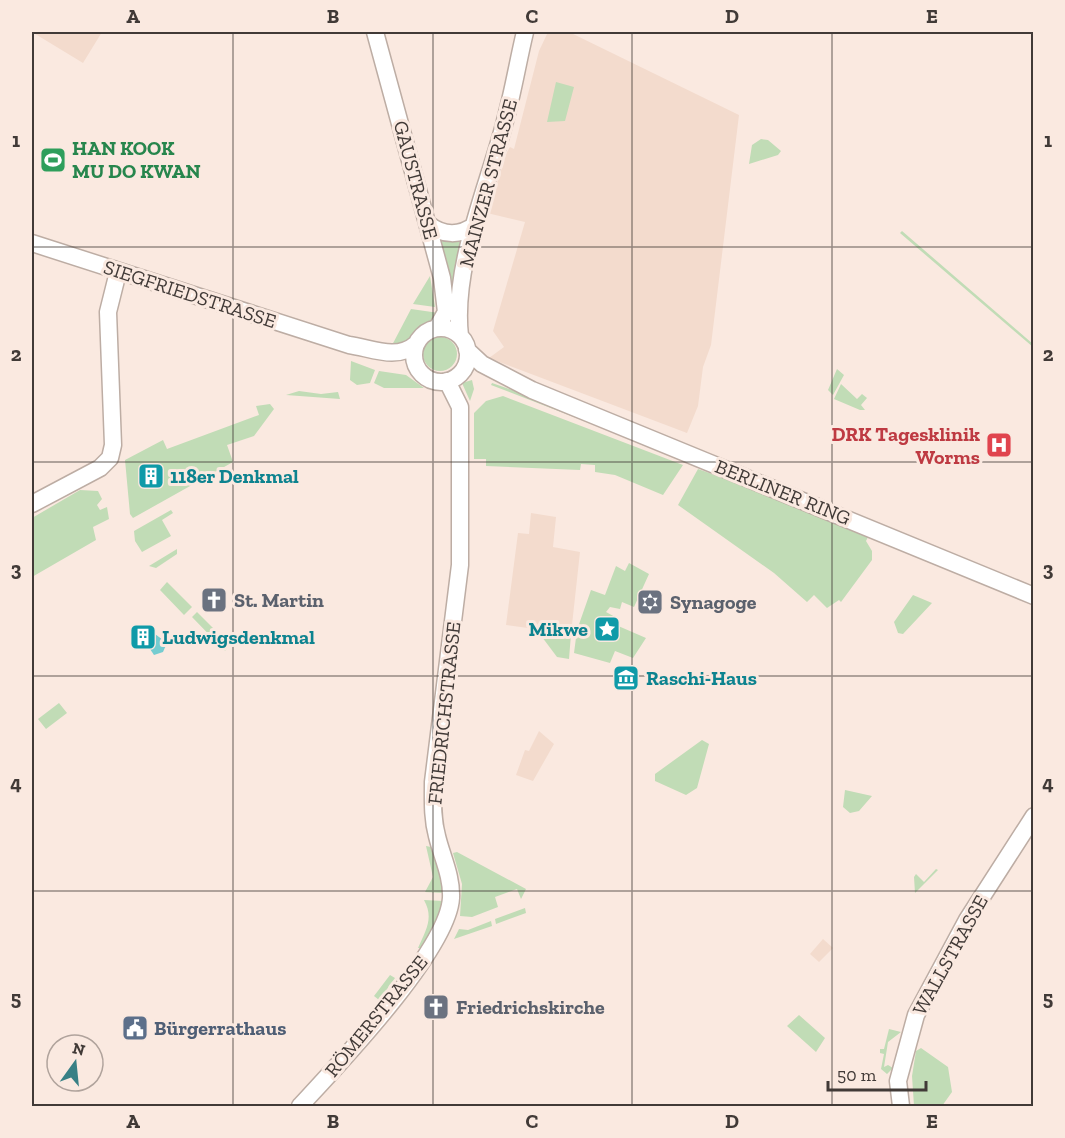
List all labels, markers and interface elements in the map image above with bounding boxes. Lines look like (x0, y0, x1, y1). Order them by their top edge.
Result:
text: A (126, 4, 140, 28)
text: B (327, 4, 339, 28)
text: C (526, 4, 539, 28)
text: D (725, 4, 739, 28)
text: E (926, 4, 938, 28)
street label: MAINZER STRASSE (454, 96, 522, 270)
street label: GAUSTRASSE (389, 118, 443, 242)
text: 1 (12, 128, 20, 152)
text: 1 (1044, 128, 1052, 152)
place label: HAN KOOK MU DO KWAN (72, 136, 201, 183)
sports icon: HAN KOOK MU DO KWAN (38, 145, 68, 175)
street label: SIEGFRIEDSTRASSE (101, 255, 279, 333)
text: 2 (11, 342, 22, 366)
text: 2 (1043, 342, 1054, 366)
place label: DRK Tagesklinik Worms (832, 422, 980, 469)
hospital icon: DRK Tagesklinik Worms (984, 430, 1014, 460)
street label: BERLINER RING (712, 454, 854, 530)
building icon: 118er Denkmal (136, 461, 166, 491)
place label: 118er Denkmal (170, 464, 299, 488)
text: 3 (11, 557, 22, 581)
text: 3 (1043, 557, 1054, 581)
church icon: St. Martin (199, 585, 229, 615)
synagogue icon: Synagoge (635, 587, 665, 617)
place label: St. Martin (234, 588, 324, 612)
place label: Synagoge (670, 590, 757, 614)
place icon: Mikwe (592, 614, 622, 644)
place label: Mikwe (529, 617, 588, 641)
street label: FRIEDRICHSTRASSE (422, 620, 466, 806)
building icon: Ludwigsdenkmal (128, 622, 158, 652)
place label: Ludwigsdenkmal (162, 625, 315, 649)
museum icon: Raschi-Haus (611, 663, 641, 693)
place label: Raschi-Haus (646, 666, 757, 690)
text: 4 (10, 771, 22, 795)
text: 4 (1042, 771, 1054, 795)
street label: WALLSTRASSE (907, 891, 993, 1019)
street label: RÖMERSTRASSE (320, 950, 432, 1082)
text: 5 (11, 986, 21, 1010)
text: 5 (1043, 986, 1053, 1010)
church icon: Friedrichskirche (421, 992, 451, 1022)
place label: Friedrichskirche (456, 995, 605, 1019)
public building icon: Bürgerrathaus (120, 1013, 150, 1043)
place label: Bürgerrathaus (154, 1016, 286, 1040)
north arrow (45, 1033, 105, 1093)
text: N (70, 1038, 87, 1060)
scale bar (828, 1054, 926, 1092)
text: 50 m (837, 1064, 877, 1086)
text: A (126, 1109, 140, 1133)
text: B (327, 1109, 339, 1133)
text: C (526, 1109, 539, 1133)
text: D (725, 1109, 739, 1133)
text: E (926, 1109, 938, 1133)

